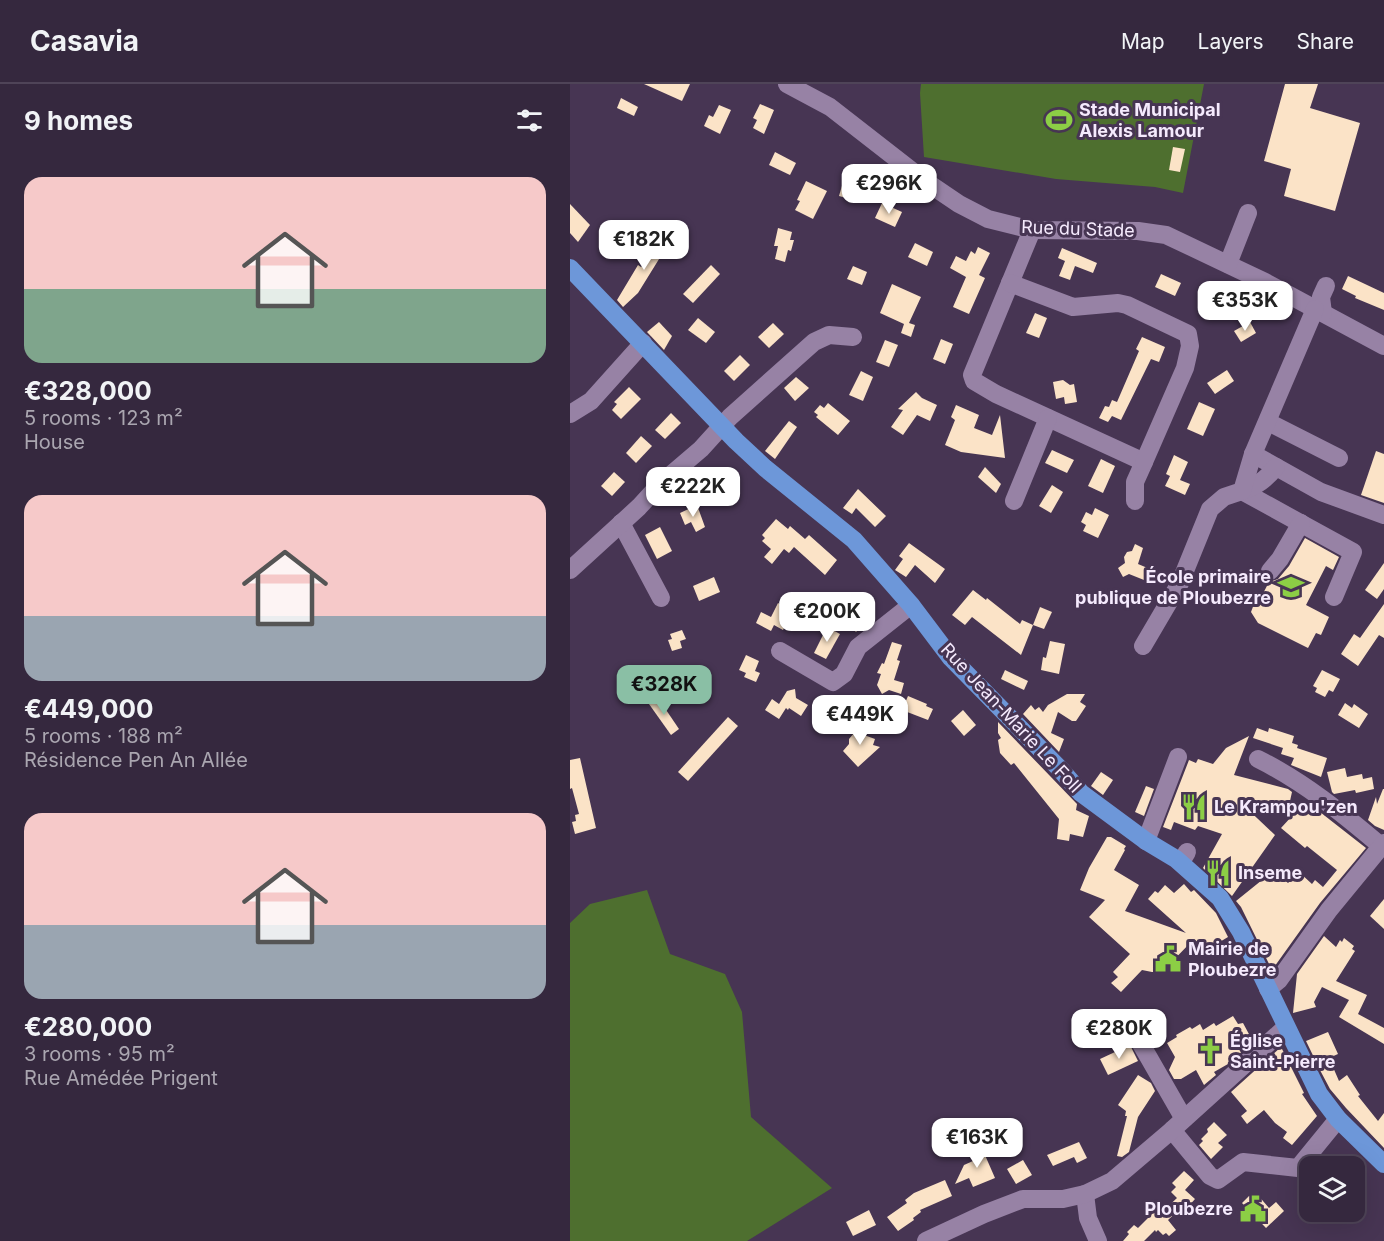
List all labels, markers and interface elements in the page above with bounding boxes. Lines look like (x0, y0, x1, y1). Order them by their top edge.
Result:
text: Casavia (30, 24, 139, 58)
text: Map (1121, 29, 1165, 54)
text: Layers (1198, 29, 1264, 54)
text: Share (1297, 29, 1354, 54)
place label: Stade Municipal Alexis Lamour (1079, 99, 1221, 141)
icon: filters (513, 104, 546, 137)
text: 9 homes (24, 105, 133, 136)
sports icon: Stade Municipal Alexis Lamour (1044, 105, 1074, 135)
pin: €296K (847, 164, 931, 215)
text: €296K (856, 171, 922, 195)
icon: home (231, 216, 339, 324)
street label: Rue du Stade (1021, 216, 1135, 241)
pin: €182K (602, 220, 686, 271)
text: €182K (613, 227, 675, 251)
pin: €353K (1203, 281, 1287, 332)
text: €353K (1212, 288, 1278, 312)
text: €328,000 (24, 375, 152, 406)
text: 5 rooms · 123 m² (24, 406, 183, 430)
text: House (24, 430, 85, 454)
pin: €222K (651, 467, 735, 518)
text: €222K (660, 474, 726, 498)
icon: home (231, 534, 339, 642)
place label: École primaire publique de Ploubezre (1075, 566, 1271, 608)
school or university icon: École primaire publique de Ploubezre (1276, 572, 1306, 602)
pin: €200K (785, 592, 869, 643)
text: €200K (793, 599, 861, 623)
street label: Rue Jean-Marie Le Foll (937, 639, 1086, 797)
pin: €328K (622, 665, 706, 716)
text: €328K (631, 672, 697, 696)
text: €449,000 (24, 693, 154, 724)
pin: €449K (818, 695, 902, 746)
text: €449K (826, 702, 894, 726)
text: 5 rooms · 188 m² (24, 724, 183, 748)
text: Résidence Pen An Allée (24, 748, 248, 772)
restaurant icon: Le Krampou'zen (1179, 792, 1209, 822)
place label: Le Krampou'zen (1214, 796, 1358, 817)
icon: home (231, 852, 339, 960)
restaurant icon: Inseme (1203, 858, 1233, 888)
place label: Inseme (1238, 862, 1302, 883)
place label: Mairie de Ploubezre (1188, 938, 1277, 980)
public building icon: Mairie de Ploubezre (1153, 944, 1183, 974)
pin: €280K (1077, 1009, 1161, 1060)
text: €280,000 (24, 1011, 152, 1042)
text: €280K (1085, 1016, 1153, 1040)
place label: Église Saint-Pierre (1230, 1030, 1336, 1072)
church icon: Église Saint-Pierre (1195, 1036, 1225, 1066)
text: 3 rooms · 95 m² (24, 1042, 175, 1066)
text: Rue Amédée Prigent (24, 1066, 218, 1090)
pin: €163K (935, 1118, 1019, 1169)
text: €163K (946, 1125, 1008, 1149)
map controls (1299, 1156, 1365, 1222)
button: layers (1299, 1156, 1365, 1222)
public building icon: Ploubezre (1238, 1194, 1268, 1224)
place label: Ploubezre (1145, 1198, 1233, 1219)

